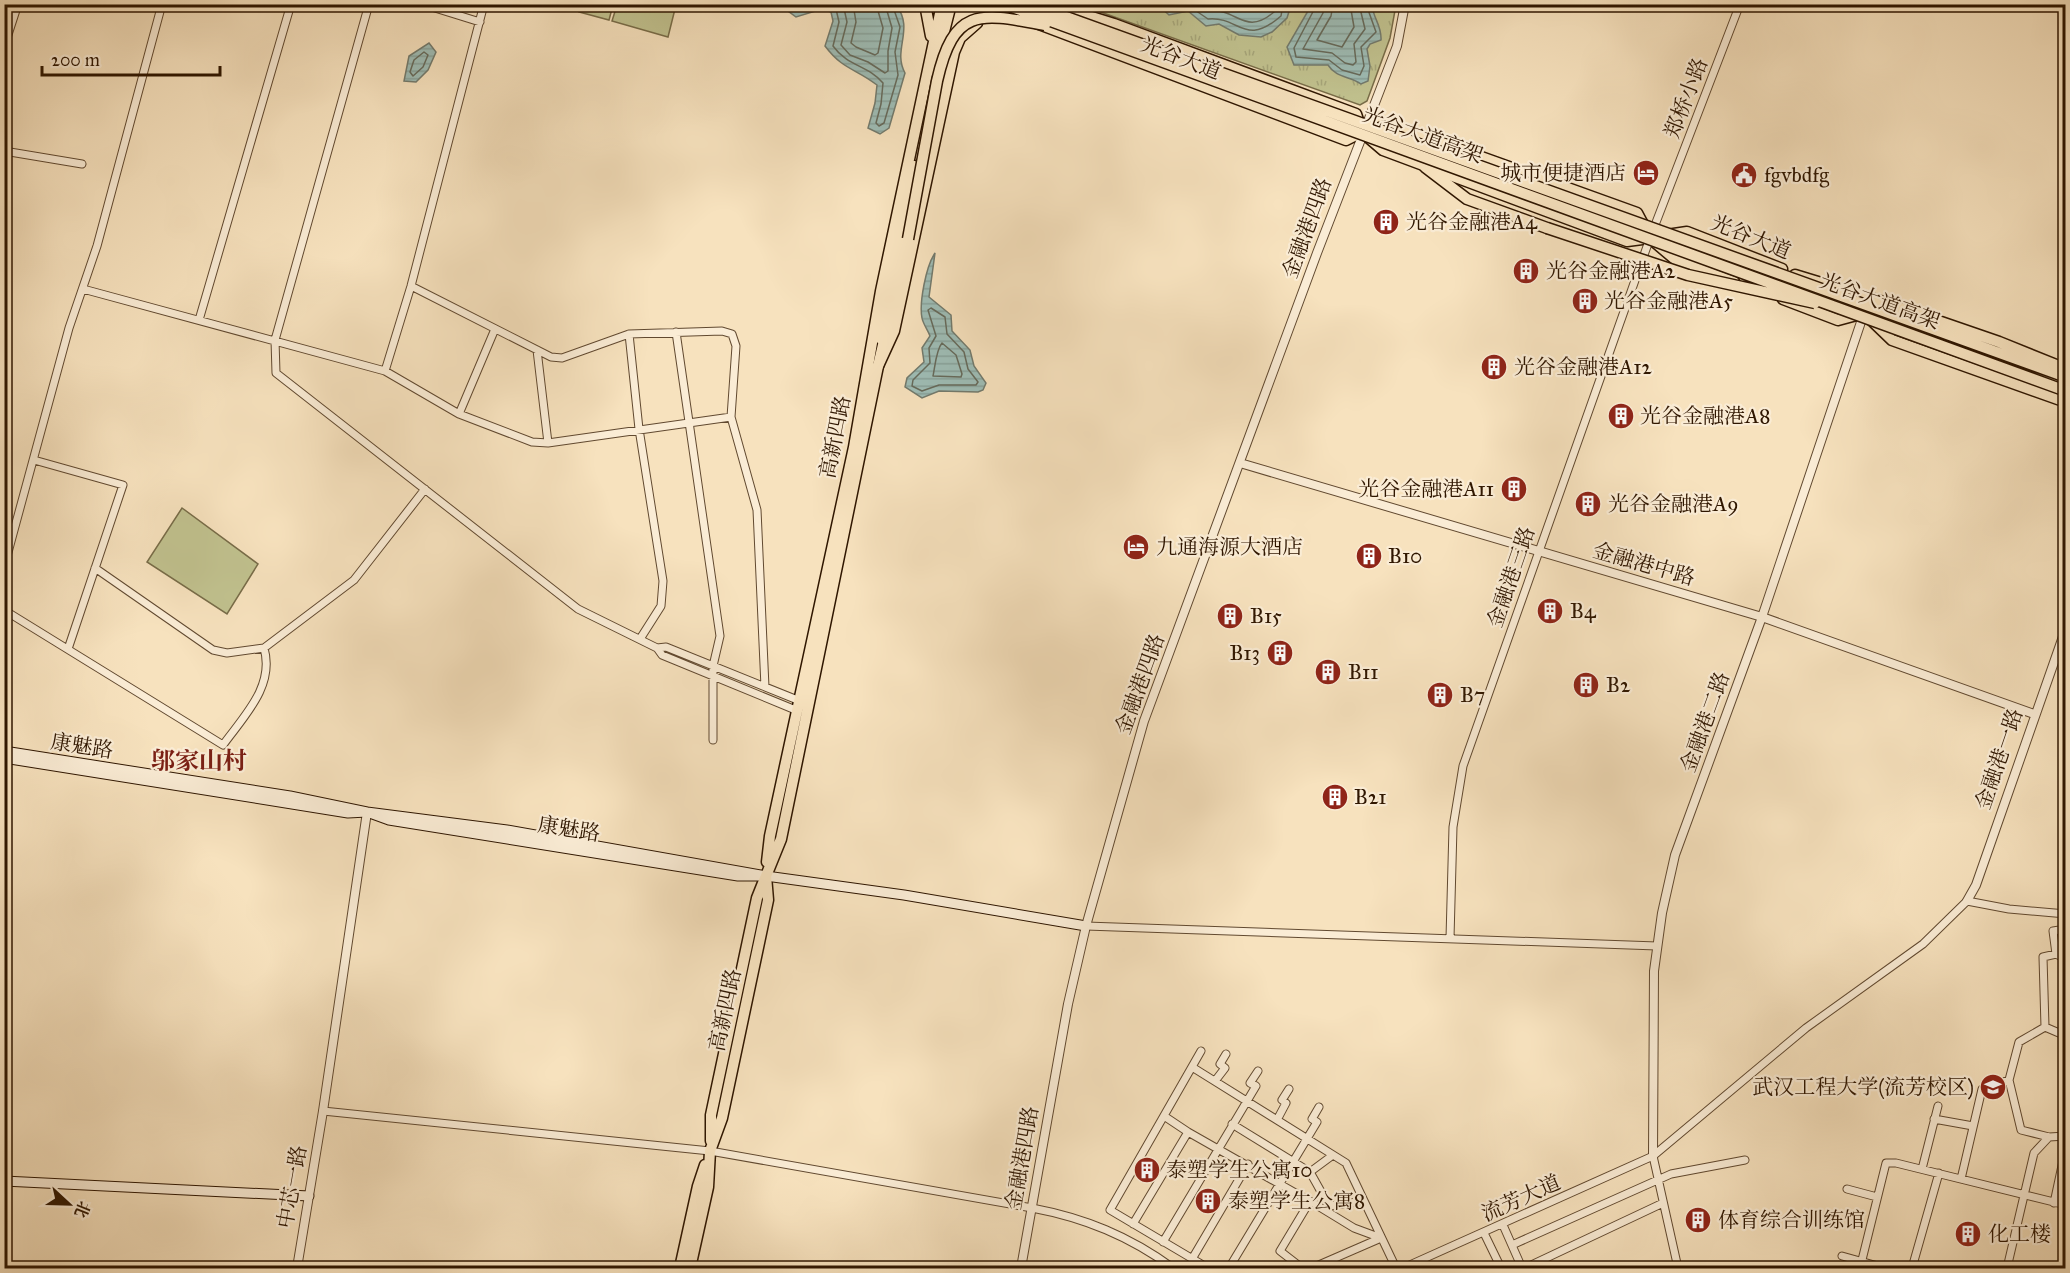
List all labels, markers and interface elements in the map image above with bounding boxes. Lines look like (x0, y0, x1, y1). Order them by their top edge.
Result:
street label: 光谷大道 (1137, 31, 1225, 85)
scale bar (42, 39, 220, 77)
text: 200 m (51, 49, 100, 71)
street label: 郑桥小路 (1659, 54, 1713, 142)
street label: 光谷大道高架 (1359, 101, 1487, 169)
hotel icon: 城市便捷酒店 (1631, 158, 1661, 188)
place label: 城市便捷酒店 (1500, 160, 1626, 186)
public building icon: fgvbdfg (1729, 160, 1759, 190)
place label: fgvbdfg (1764, 162, 1829, 188)
street label: 金融港四路 (1277, 174, 1337, 282)
building icon: 光谷金融港A4 (1371, 207, 1401, 237)
place label: 光谷金融港A4 (1406, 209, 1538, 235)
street label: 光谷大道 (1707, 209, 1795, 265)
building icon: 光谷金融港A2 (1511, 256, 1541, 286)
place label: 光谷金融港A2 (1546, 258, 1676, 284)
street label: 光谷大道高架 (1816, 267, 1944, 335)
building icon: 光谷金融港A5 (1570, 286, 1600, 316)
place label: 光谷金融港A5 (1604, 288, 1733, 314)
building icon: 光谷金融港A12 (1479, 352, 1509, 382)
place label: 光谷金融港A12 (1514, 354, 1652, 380)
street label: 高新四路 (814, 393, 856, 481)
building icon: 光谷金融港A8 (1606, 401, 1636, 431)
place label: 光谷金融港A8 (1640, 403, 1770, 429)
building icon: 光谷金融港A11 (1499, 474, 1529, 504)
place label: 光谷金融港A11 (1358, 476, 1494, 502)
building icon: 光谷金融港A9 (1573, 489, 1603, 519)
place label: 光谷金融港A9 (1608, 491, 1738, 517)
street label: 金融港三路 (1482, 523, 1540, 631)
hotel icon: 九通海源大酒店 (1121, 532, 1151, 562)
place label: 九通海源大酒店 (1156, 534, 1303, 560)
street label: 金融港中路 (1590, 537, 1698, 591)
building icon: B10 (1354, 541, 1384, 571)
place label: B10 (1388, 543, 1422, 569)
building icon: B4 (1535, 596, 1565, 626)
place label: B4 (1570, 598, 1597, 624)
building icon: B15 (1215, 601, 1245, 631)
place label: B15 (1250, 603, 1282, 629)
street label: 金融港四路 (1110, 630, 1170, 738)
building icon: B13 (1265, 638, 1295, 668)
place label: B13 (1229, 640, 1260, 666)
building icon: B11 (1313, 657, 1343, 687)
place label: B11 (1348, 659, 1378, 685)
street label: 金融港二路 (1675, 668, 1735, 776)
building icon: B2 (1571, 670, 1601, 700)
place label: B2 (1606, 672, 1631, 698)
building icon: B7 (1425, 680, 1455, 710)
place label: B7 (1460, 682, 1485, 708)
street label: 金融港一路 (1970, 705, 2028, 813)
street label: 康魅路 (49, 728, 115, 764)
district label: 邬家山村 (151, 746, 247, 776)
building icon: B21 (1320, 782, 1350, 812)
place label: B21 (1354, 784, 1387, 810)
street label: 康魅路 (536, 811, 602, 847)
street label: 高新四路 (704, 966, 746, 1054)
school or university icon: 武汉工程大学(流芳校区) (1978, 1072, 2008, 1102)
place label: 武汉工程大学(流芳校区) (1752, 1074, 1974, 1100)
street label: 金融港四路 (1000, 1104, 1044, 1212)
street label: 中芯一路 (272, 1143, 312, 1231)
building icon: 泰塑学生公寓10 (1132, 1155, 1162, 1185)
place label: 泰塑学生公寓10 (1166, 1157, 1312, 1183)
street label: 流芳大道 (1477, 1169, 1565, 1227)
north arrow (39, 1174, 99, 1234)
building icon: 泰塑学生公寓8 (1193, 1186, 1223, 1216)
place label: 泰塑学生公寓8 (1228, 1188, 1365, 1214)
text: 北 (71, 1198, 94, 1220)
building icon: 体育综合训练馆 (1683, 1205, 1713, 1235)
place label: 体育综合训练馆 (1718, 1207, 1865, 1233)
building icon: 化工楼 (1953, 1219, 1983, 1249)
place label: 化工楼 (1988, 1221, 2051, 1247)

